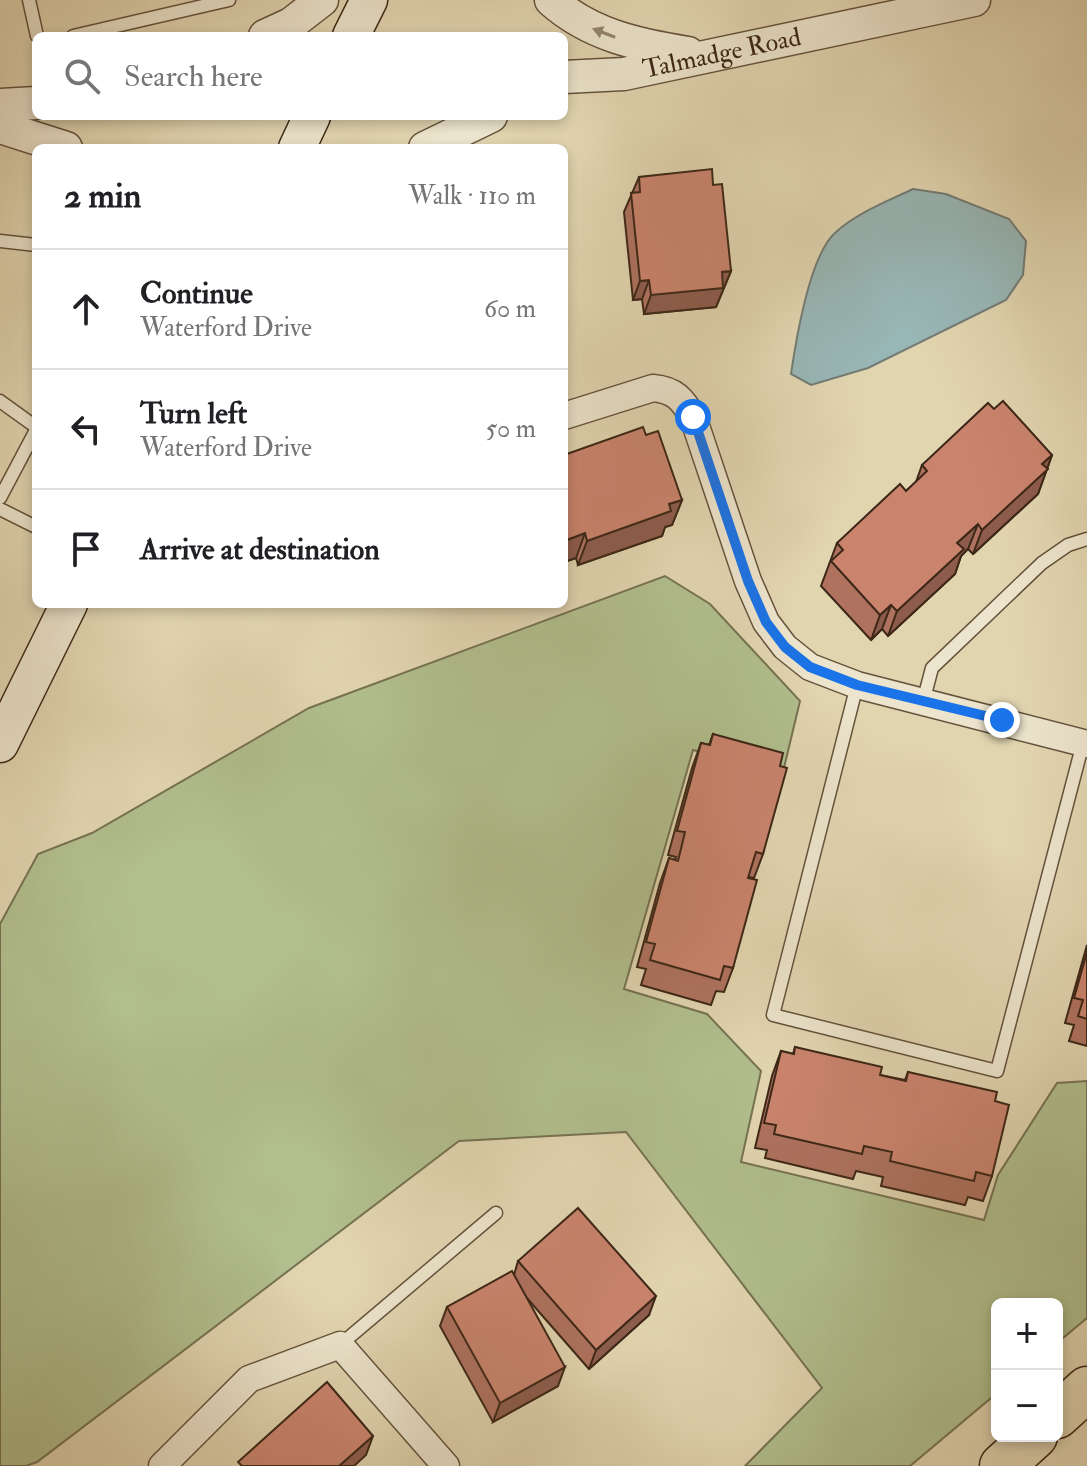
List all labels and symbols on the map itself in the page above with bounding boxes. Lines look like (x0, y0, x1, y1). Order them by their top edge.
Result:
street label: Talmadge Road (640, 21, 804, 86)
one-way arrow (592, 26, 616, 39)
route start (675, 399, 711, 435)
route end (984, 702, 1020, 738)

